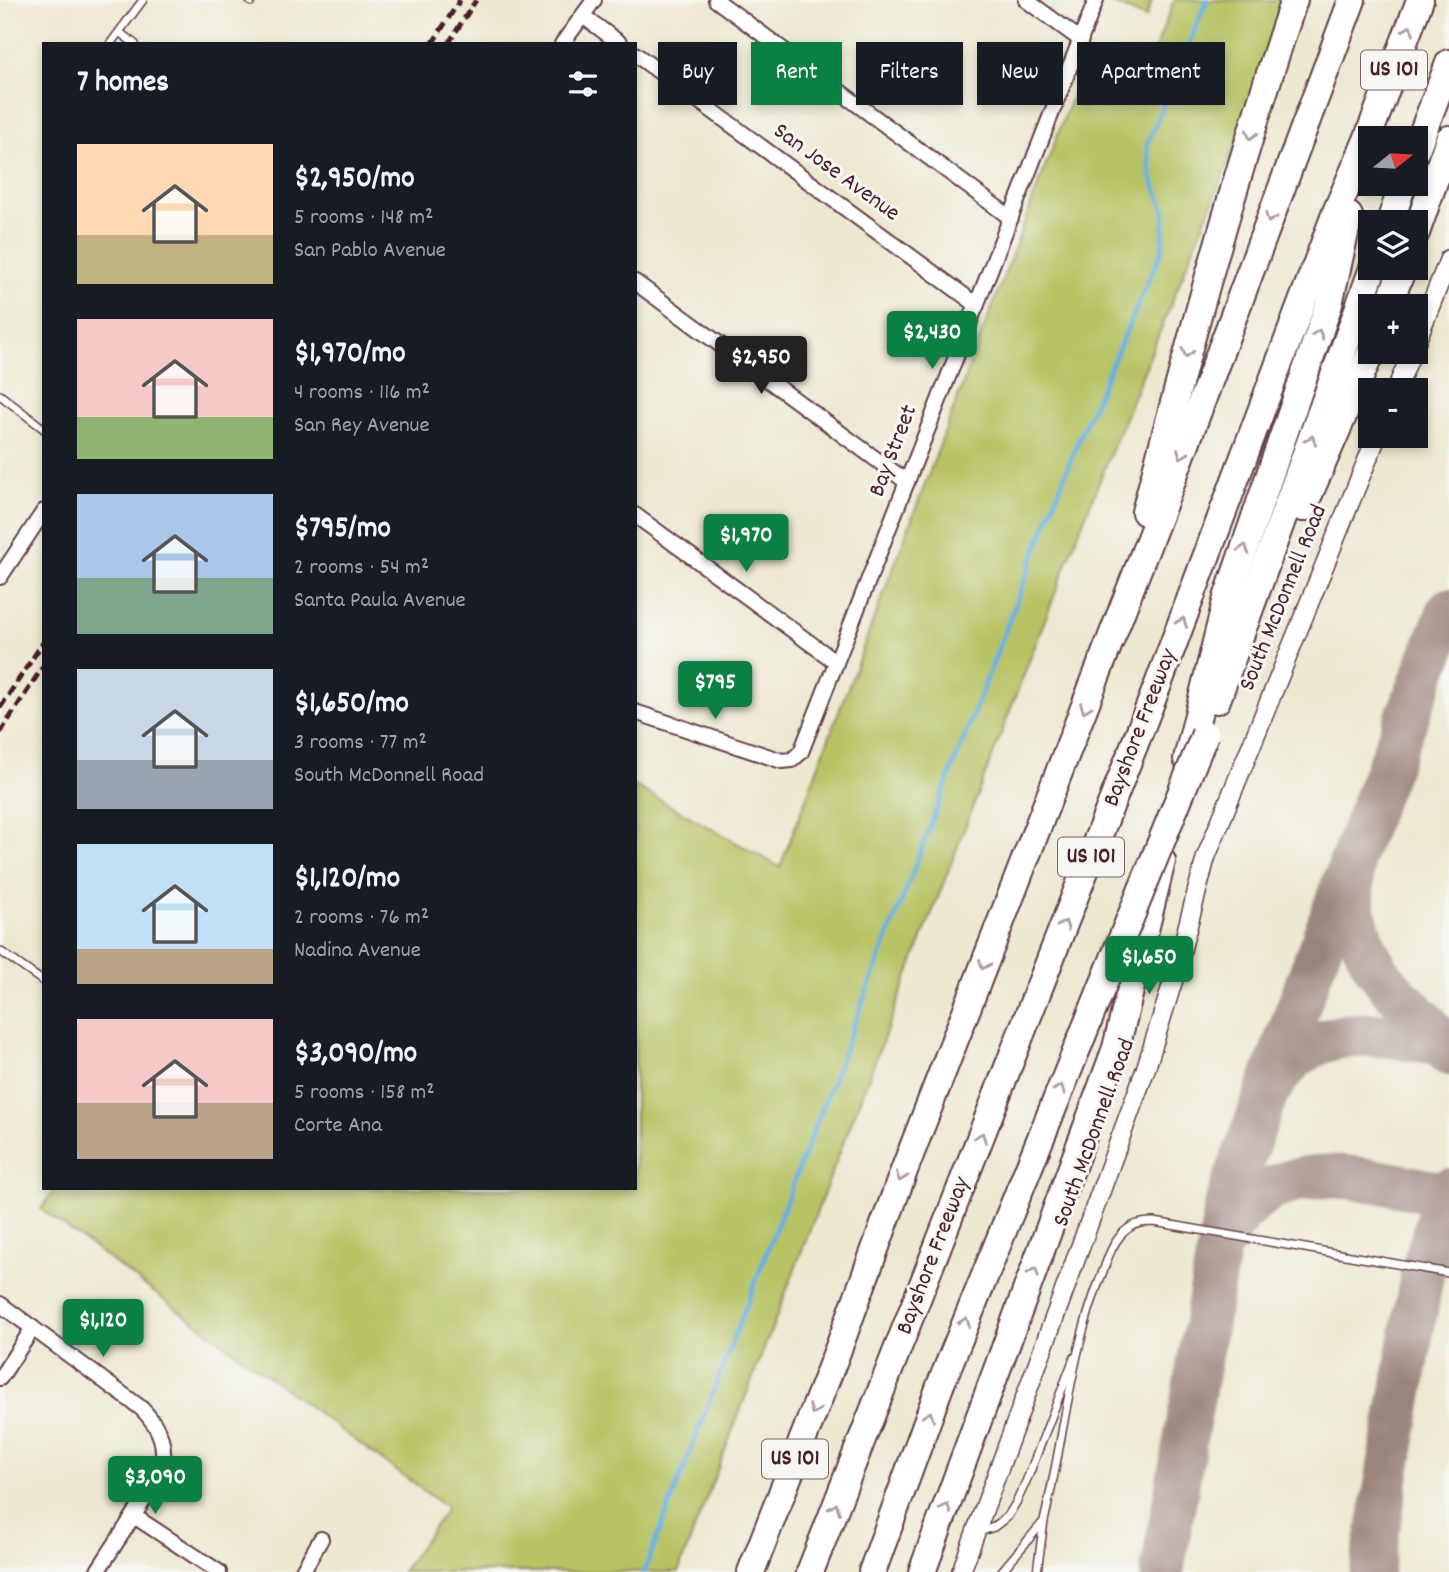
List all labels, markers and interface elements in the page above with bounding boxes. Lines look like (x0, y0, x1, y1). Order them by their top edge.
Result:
one-way arrow (1401, 25, 1415, 37)
chip: Buy (658, 42, 737, 105)
chip: Rent (751, 42, 842, 105)
chip: Filters (856, 42, 963, 105)
chip: New (977, 42, 1063, 105)
chip: Apartment (1077, 42, 1225, 105)
road number: US 101 (1361, 50, 1427, 90)
text: 7 homes (77, 63, 169, 106)
icon: filters (564, 65, 602, 103)
street label: San Jose Avenue (765, 115, 907, 231)
north arrow (1358, 126, 1428, 196)
map controls (1358, 126, 1428, 448)
one-way arrow (1244, 129, 1259, 141)
text: $2,950/mo (294, 159, 415, 202)
icon: home (133, 172, 217, 256)
text: 5 rooms · 148 m² (294, 202, 433, 235)
button: layers (1358, 210, 1428, 280)
one-way arrow (1264, 211, 1278, 223)
text: San Pablo Avenue (294, 235, 446, 268)
button: + (1358, 294, 1428, 364)
pin: $2,430 (875, 312, 989, 371)
text: $2,430 (903, 317, 961, 350)
one-way arrow (1310, 328, 1324, 340)
text: $1,970/mo (294, 334, 406, 377)
pin: $2,950 (704, 336, 818, 396)
text: $2,950 (731, 342, 791, 375)
icon: home (133, 347, 217, 431)
one-way arrow (1181, 347, 1195, 359)
text: 4 rooms · 116 m² (294, 377, 430, 410)
button: − (1358, 378, 1428, 448)
street label: Bay Street (861, 400, 927, 502)
text: San Rey Avenue (294, 410, 430, 443)
one-way arrow (1303, 434, 1317, 446)
one-way arrow (1177, 448, 1191, 460)
street label: South McDonnell Road (1231, 500, 1337, 696)
text: $795/mo (294, 509, 391, 552)
pin: $1,970 (689, 514, 803, 574)
text: $1,970 (720, 520, 772, 553)
icon: home (133, 522, 217, 606)
one-way arrow (1236, 543, 1250, 555)
text: 2 rooms · 54 m² (294, 552, 429, 585)
text: Santa Paula Avenue (294, 585, 466, 618)
one-way arrow (1174, 617, 1188, 629)
street label: Bayshore Freeway (1095, 643, 1187, 812)
pin: $795 (674, 662, 756, 721)
text: $795 (694, 667, 736, 700)
text: $1,650/mo (294, 684, 409, 727)
icon: home (133, 697, 217, 781)
one-way arrow (1079, 701, 1093, 713)
text: 3 rooms · 77 m² (294, 727, 427, 760)
text: South McDonnell Road (294, 760, 484, 793)
road number: US 101 (1058, 838, 1124, 876)
text: $1,120/mo (294, 859, 400, 902)
icon: home (133, 872, 217, 956)
text: 2 rooms · 76 m² (294, 902, 429, 935)
one-way arrow (1055, 920, 1069, 932)
text: Nadina Avenue (294, 935, 421, 968)
pin: $1,650 (1092, 936, 1206, 996)
text: $1,650 (1121, 942, 1177, 975)
one-way arrow (978, 958, 992, 970)
text: $3,090/mo (294, 1034, 417, 1077)
street label: South McDonnell Road (1045, 1034, 1145, 1232)
icon: home (133, 1047, 217, 1131)
text: 5 rooms · 158 m² (294, 1077, 435, 1110)
one-way arrow (1051, 1083, 1065, 1095)
text: Corte Ana (294, 1110, 382, 1143)
one-way arrow (972, 1132, 986, 1144)
one-way arrow (895, 1170, 909, 1182)
street label: Bayshore Freeway (888, 1171, 980, 1340)
one-way arrow (1026, 1266, 1040, 1278)
pin: $1,120 (46, 1300, 160, 1359)
text: $1,120 (79, 1305, 127, 1338)
one-way arrow (957, 1317, 971, 1329)
one-way arrow (809, 1403, 823, 1415)
one-way arrow (921, 1410, 935, 1422)
road number: US 101 (762, 1440, 828, 1478)
pin: $3,090 (98, 1456, 212, 1516)
text: $3,090 (124, 1462, 186, 1495)
one-way arrow (827, 1503, 841, 1515)
one-way arrow (938, 1503, 952, 1515)

